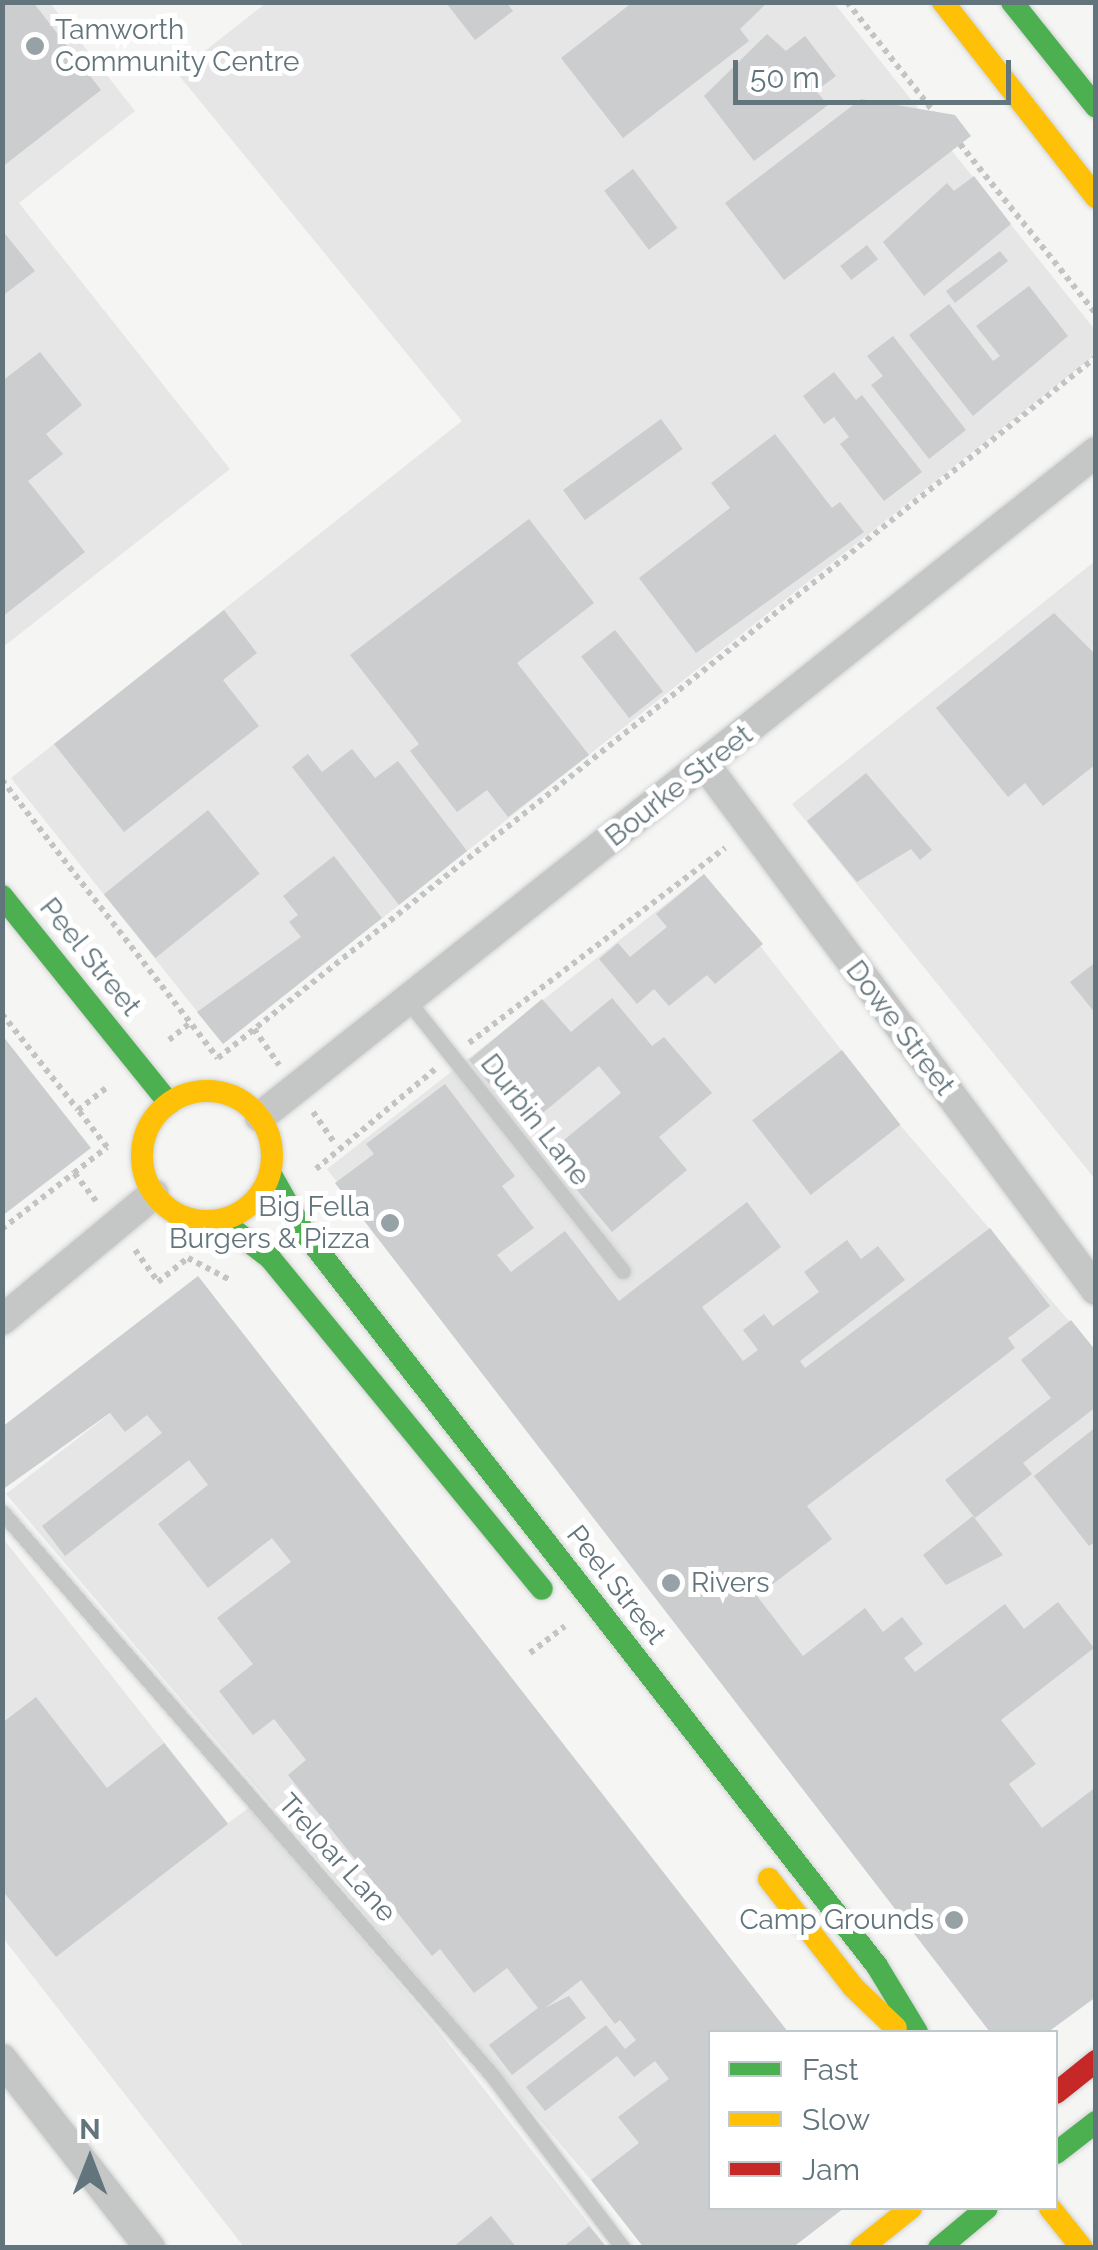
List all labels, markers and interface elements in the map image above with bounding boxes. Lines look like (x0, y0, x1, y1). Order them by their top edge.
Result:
place label: Tamworth Community Centre (55, 13, 300, 79)
marker: Tamworth Community Centre (24, 35, 46, 57)
scale bar (738, 40, 1016, 102)
text: 50 m (750, 60, 820, 95)
street label: Bourke Street (599, 718, 759, 854)
street label: Peel Street (32, 891, 148, 1023)
street label: Dowe Street (839, 954, 961, 1102)
street label: Durbin Lane (473, 1048, 597, 1192)
place label: Big Fella Burgers & Pizza (169, 1190, 370, 1256)
marker: Big Fella Burgers & Pizza (379, 1212, 401, 1234)
street label: Peel Street (559, 1519, 673, 1651)
place label: Rivers (691, 1566, 769, 1600)
marker: Rivers (660, 1572, 682, 1594)
street label: Treloar Lane (271, 1787, 403, 1929)
place label: Camp Grounds (739, 1903, 934, 1937)
marker: Camp Grounds (943, 1909, 965, 1931)
legend (708, 2030, 1058, 2210)
text: Fast (802, 2052, 859, 2087)
text: Slow (802, 2102, 870, 2137)
north arrow (40, 2110, 140, 2210)
text: N (79, 2113, 101, 2146)
text: Jam (802, 2152, 860, 2187)

